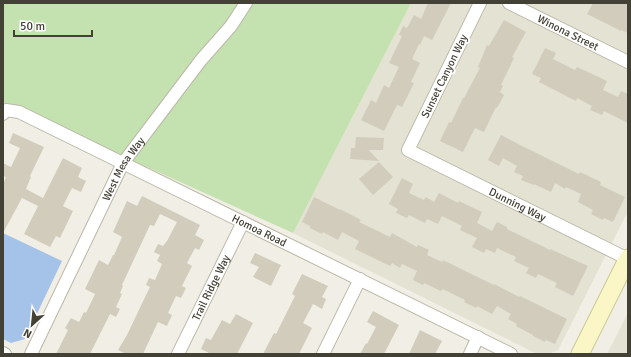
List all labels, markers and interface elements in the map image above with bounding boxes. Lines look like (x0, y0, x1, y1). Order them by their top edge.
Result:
scale bar (14, 12, 92, 38)
street label: Winona Street (535, 12, 601, 53)
text: 50 m (20, 19, 45, 34)
street label: Sunset Canyon Way (419, 32, 471, 120)
street label: West Mesa Way (100, 134, 148, 203)
street label: Dunning Way (487, 185, 549, 225)
street label: Homoa Road (230, 212, 289, 250)
street label: Trail Ridge Way (189, 252, 233, 323)
north arrow (12, 305, 52, 345)
text: N (21, 326, 34, 341)

